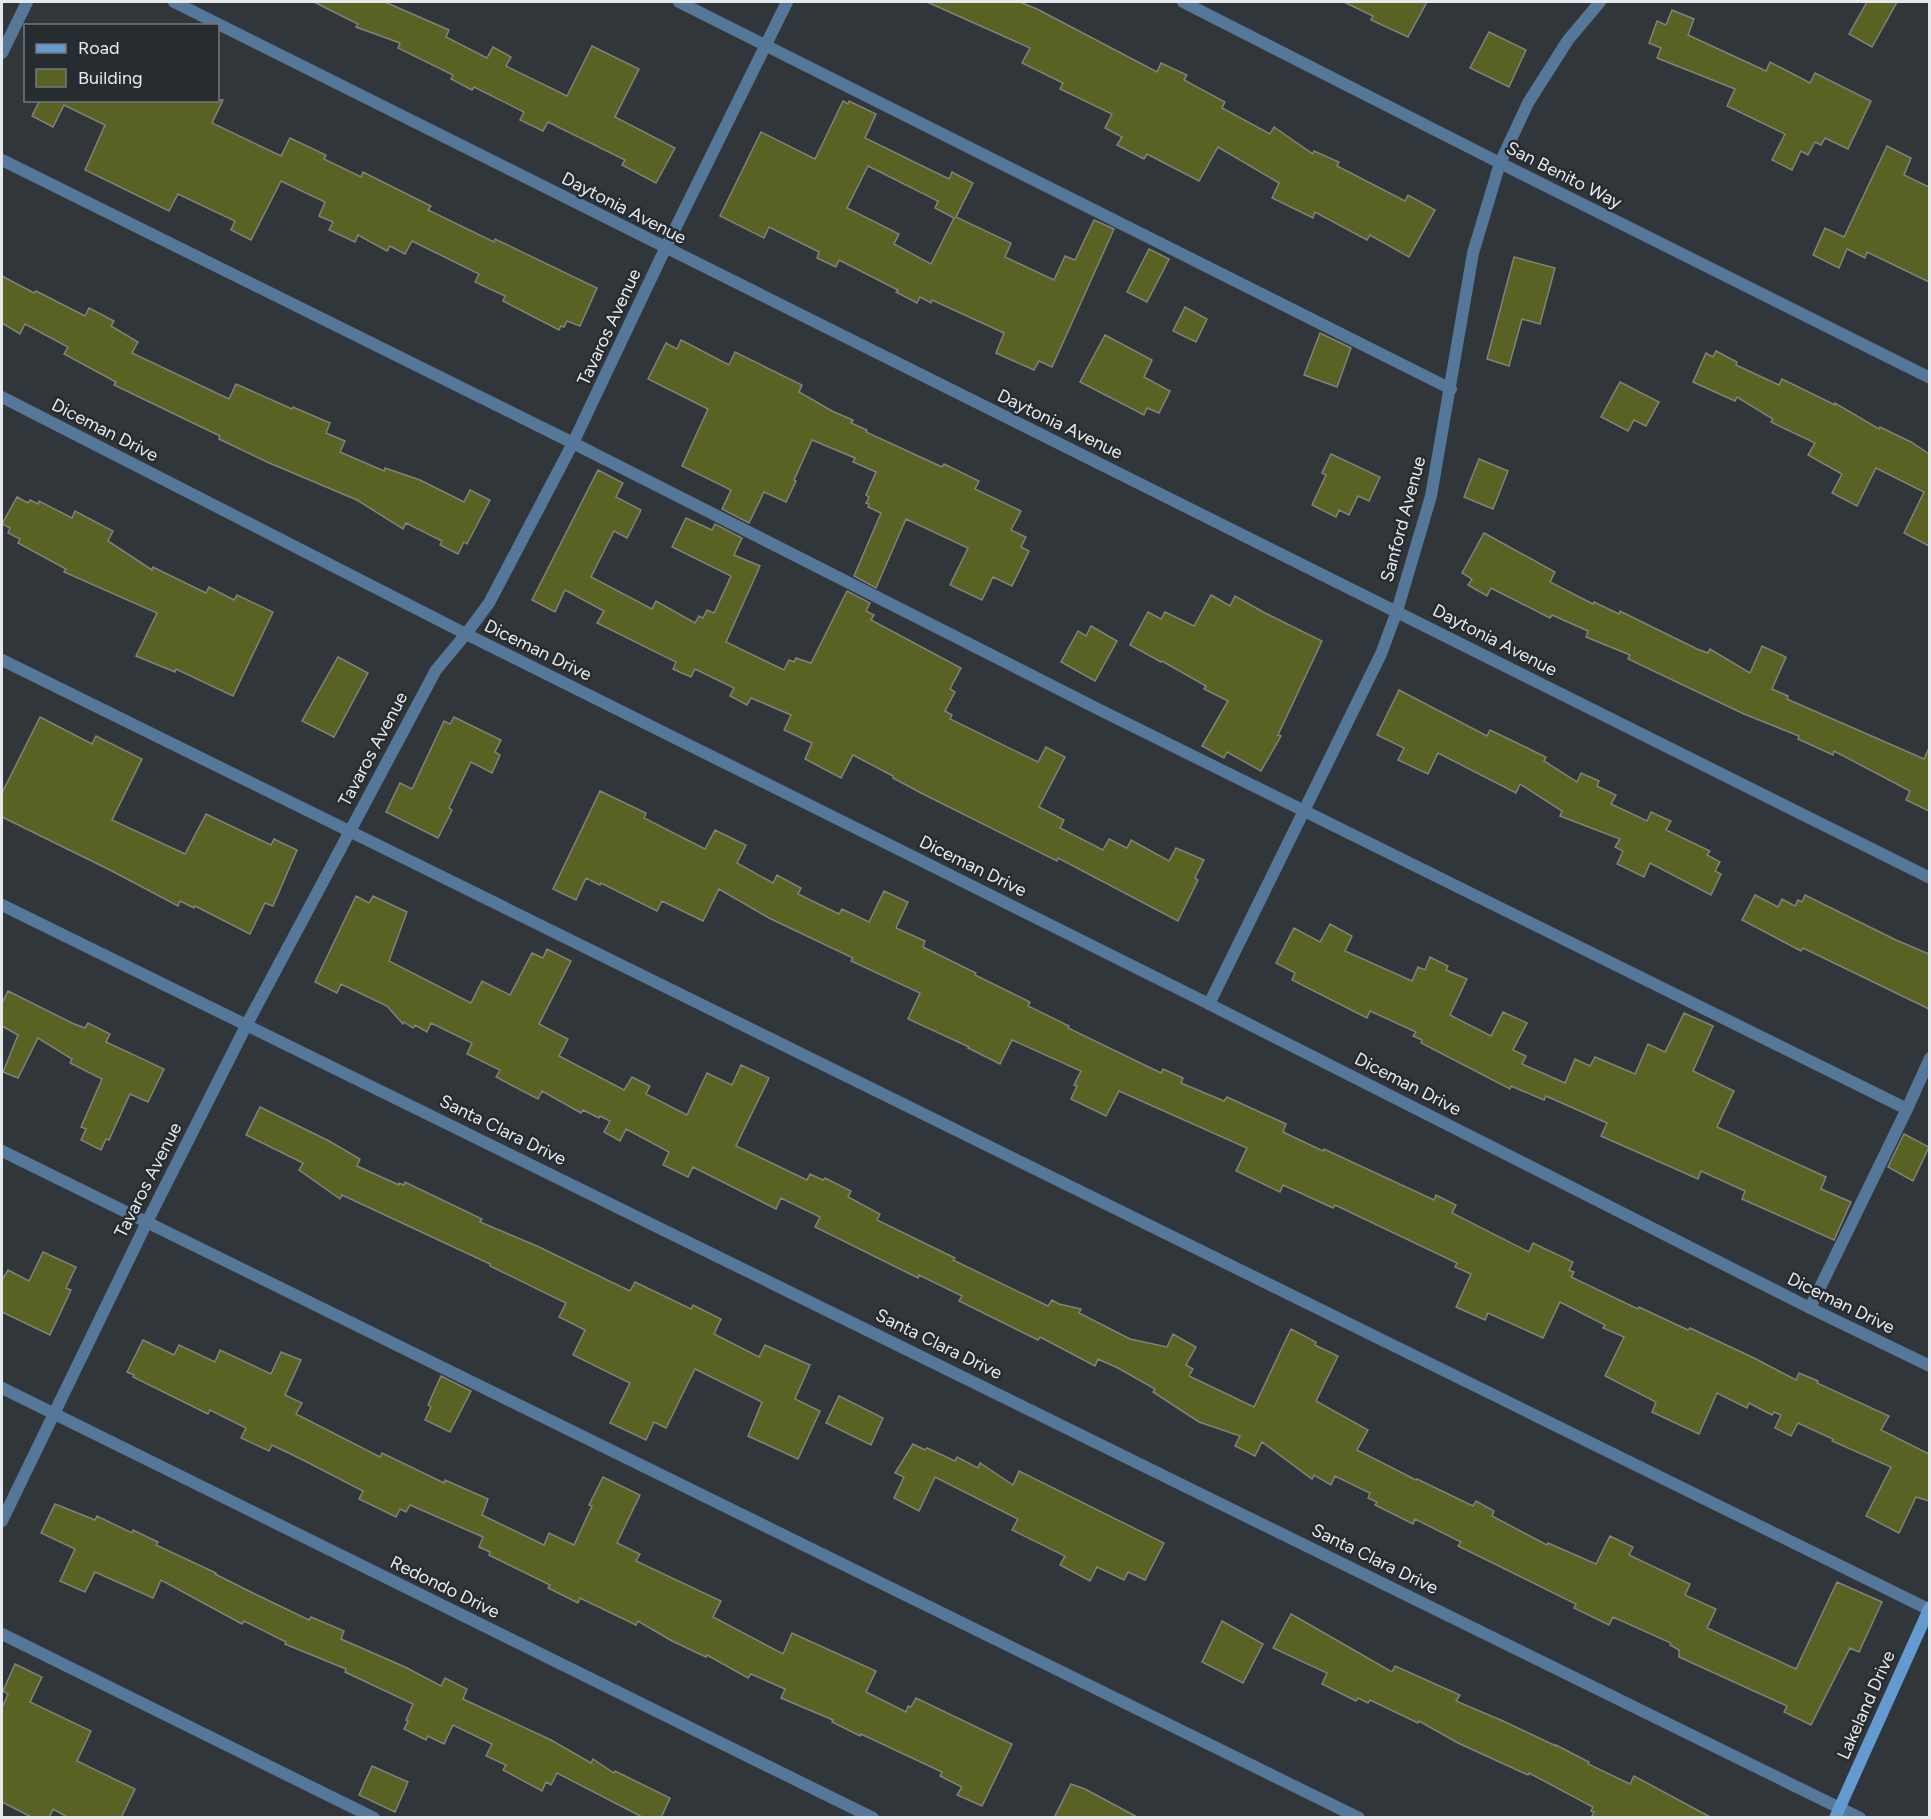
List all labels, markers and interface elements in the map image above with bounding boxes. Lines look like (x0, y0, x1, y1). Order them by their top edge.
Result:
legend (24, 24, 219, 102)
text: Road (78, 37, 119, 59)
text: Building (78, 67, 143, 89)
street label: San Benito Way (1503, 136, 1626, 214)
street label: Daytonia Avenue (558, 167, 690, 249)
street label: Tavaros Avenue (572, 265, 646, 389)
street label: Daytonia Avenue (994, 384, 1126, 464)
street label: Diceman Drive (48, 394, 162, 466)
street label: Sanford Avenue (1376, 454, 1430, 584)
street label: Daytonia Avenue (1429, 599, 1561, 681)
street label: Diceman Drive (481, 615, 595, 686)
street label: Tavaros Avenue (334, 688, 412, 810)
street label: Diceman Drive (916, 831, 1030, 902)
street label: Diceman Drive (1351, 1048, 1465, 1120)
street label: Santa Clara Drive (436, 1090, 570, 1170)
street label: Tavaros Avenue (109, 1119, 187, 1241)
street label: Diceman Drive (1784, 1268, 1898, 1339)
street label: Santa Clara Drive (872, 1304, 1006, 1384)
street label: Santa Clara Drive (1308, 1519, 1442, 1599)
street label: Redondo Drive (387, 1551, 504, 1623)
street label: Lakeland Drive (1832, 1647, 1900, 1763)

